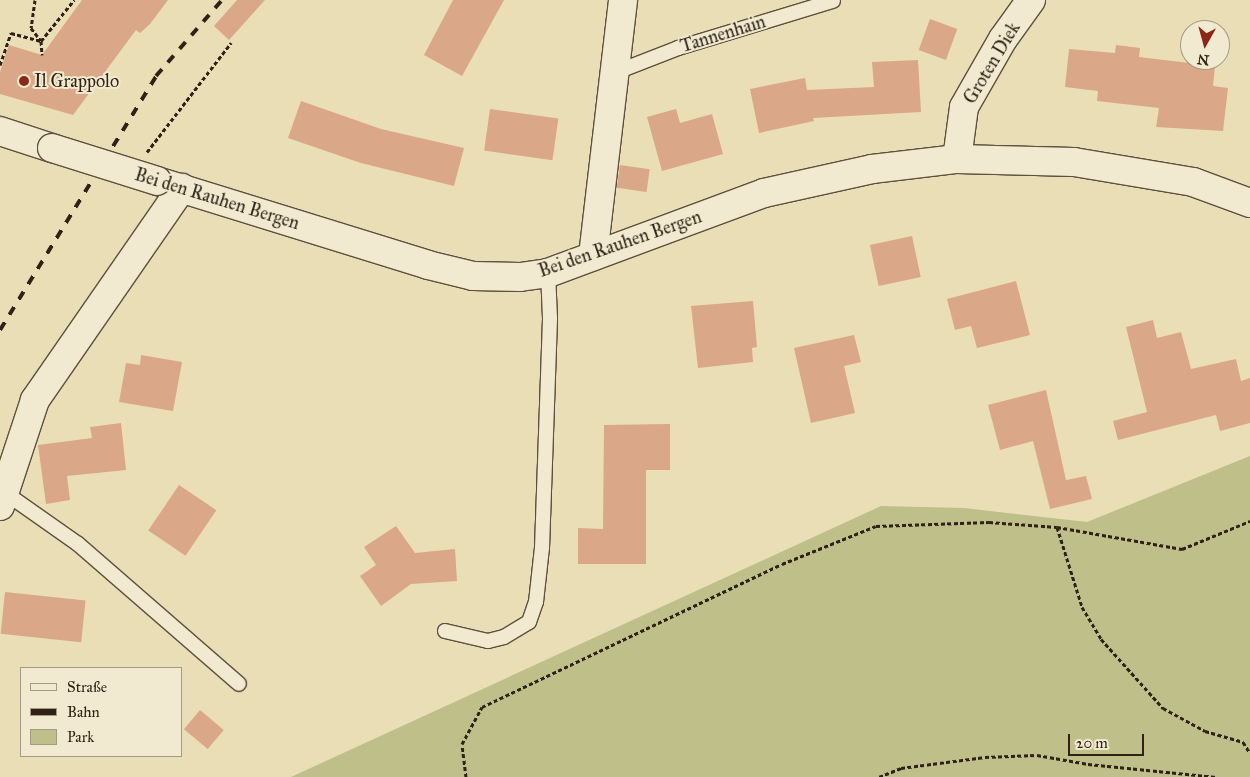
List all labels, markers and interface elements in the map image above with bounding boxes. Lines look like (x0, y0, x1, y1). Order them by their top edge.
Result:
street label: Tannenhain (678, 11, 768, 57)
street label: Groten Diek (959, 18, 1025, 108)
north arrow (1180, 20, 1230, 70)
text: N (1196, 50, 1210, 69)
place label: Il Grappolo (34, 70, 119, 92)
marker: Il Grappolo (18, 75, 30, 87)
street label: Bei den Rauhen Bergen (132, 164, 302, 234)
street label: Bei den Rauhen Bergen (536, 206, 704, 282)
legend (20, 667, 182, 757)
text: Straße (67, 678, 107, 696)
text: Bahn (67, 703, 100, 721)
scale bar (1070, 724, 1146, 756)
text: Park (67, 728, 94, 746)
text: 20 m (1076, 734, 1108, 752)

